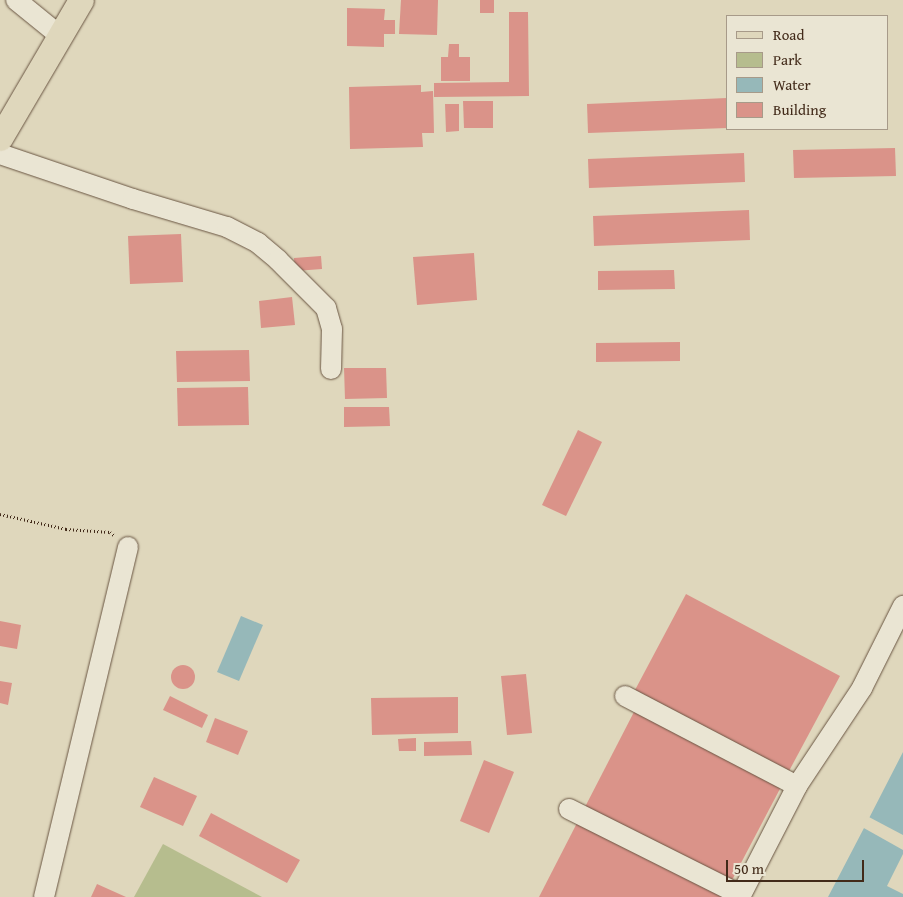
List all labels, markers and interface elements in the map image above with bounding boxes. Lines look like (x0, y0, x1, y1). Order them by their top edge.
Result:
legend (726, 15, 888, 130)
text: Road (773, 24, 804, 45)
text: Park (773, 49, 802, 70)
text: Water (773, 74, 811, 95)
text: Building (773, 99, 826, 120)
scale bar (728, 850, 866, 882)
text: 50 m (734, 858, 764, 879)

